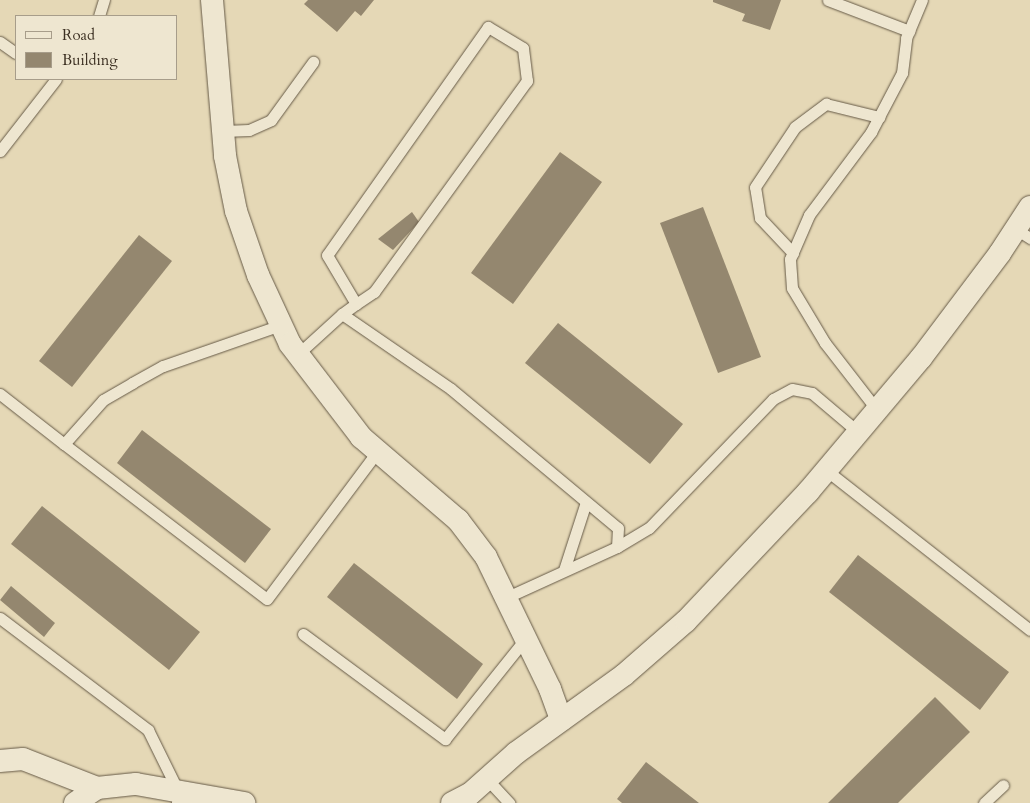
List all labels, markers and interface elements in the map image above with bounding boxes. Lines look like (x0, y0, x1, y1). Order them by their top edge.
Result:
legend (15, 15, 178, 80)
text: Road (62, 25, 95, 45)
text: Building (62, 50, 118, 70)

